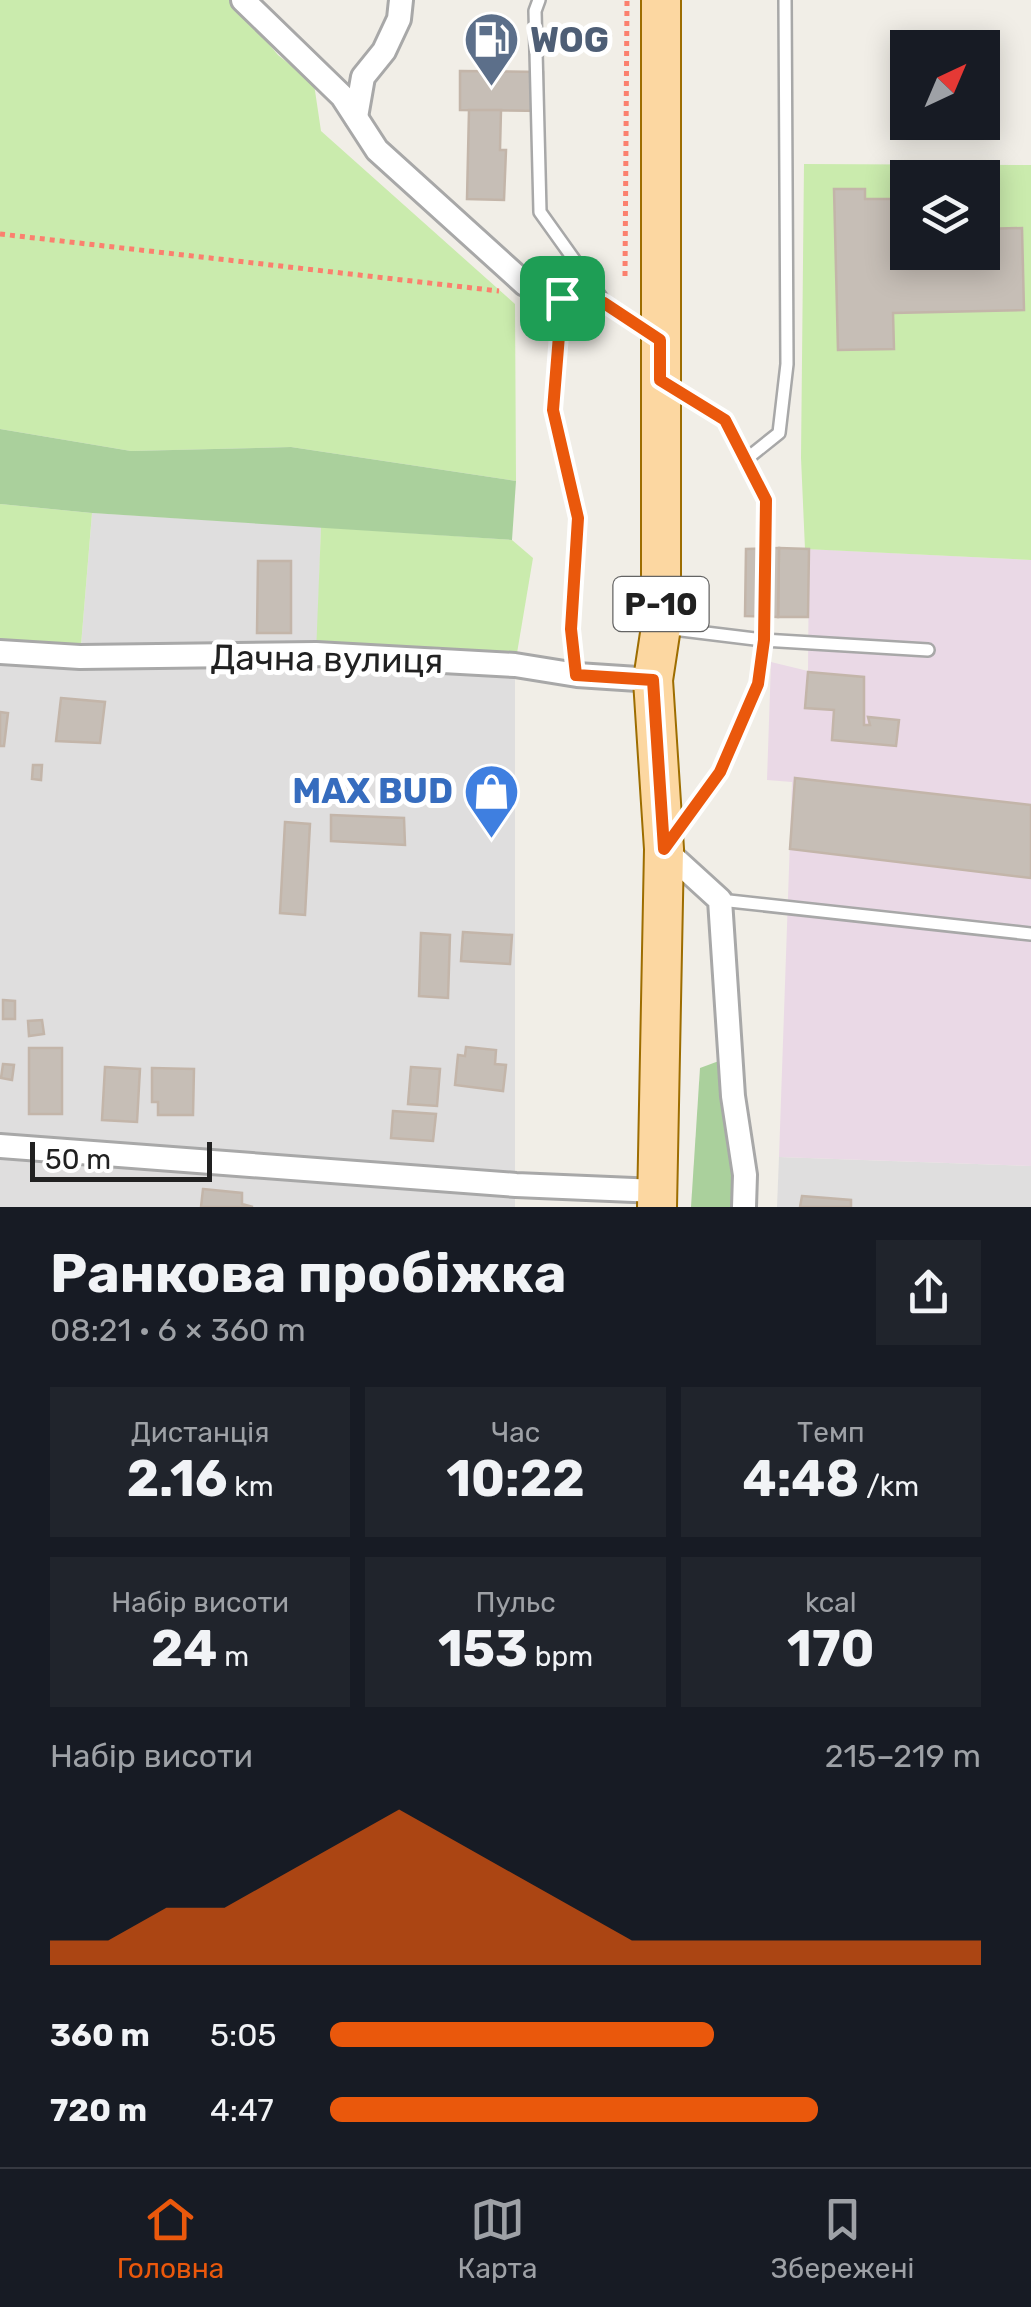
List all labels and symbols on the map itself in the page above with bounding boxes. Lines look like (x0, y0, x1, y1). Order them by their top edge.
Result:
fuel station icon: WOG (461, 10, 521, 89)
place label: WOG (530, 19, 609, 61)
north arrow (890, 30, 1000, 140)
pin (520, 256, 605, 341)
road number: Р-10 (614, 577, 708, 631)
street label: Дачна вулиця (210, 636, 444, 682)
shop icon: MAX BUD (462, 761, 522, 840)
place label: MAX BUD (292, 770, 453, 812)
scale bar (30, 1137, 212, 1182)

